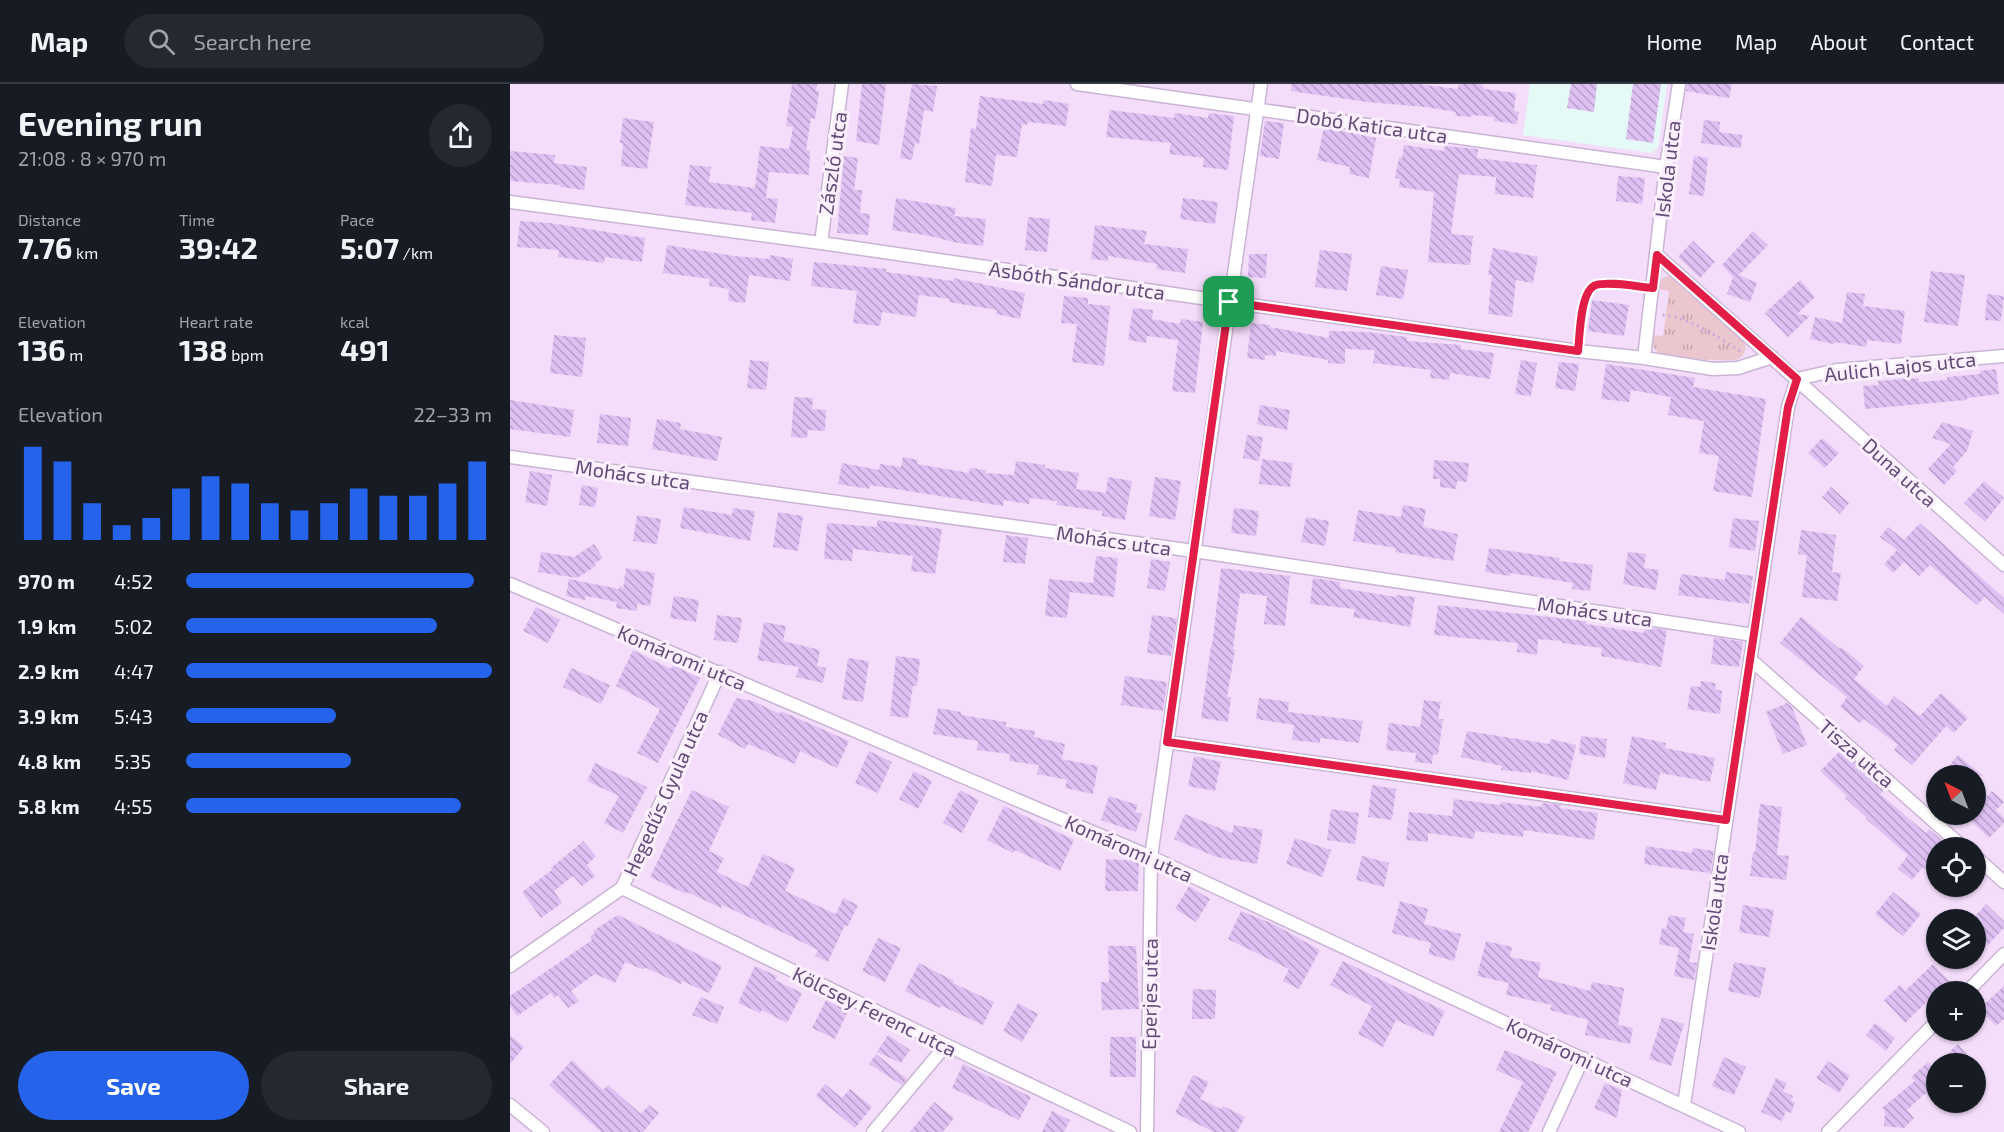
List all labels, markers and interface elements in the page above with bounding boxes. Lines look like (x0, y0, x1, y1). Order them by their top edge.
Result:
search box (124, 14, 544, 68)
text: Map (30, 24, 88, 58)
icon: search (145, 25, 178, 58)
text: Search here (193, 28, 312, 54)
text: Home (1646, 29, 1702, 54)
text: Map (1735, 29, 1777, 54)
text: About (1810, 29, 1867, 54)
text: Contact (1900, 29, 1974, 54)
text: Evening run (18, 103, 203, 143)
street label: Dobó Katica utca (1295, 103, 1449, 147)
button: share (429, 104, 492, 167)
street label: Zászló utca (813, 110, 851, 216)
street label: Iskola utca (1649, 119, 1685, 219)
text: 21:08 · 8 × 970 m (18, 146, 166, 170)
text: Distance (18, 210, 81, 229)
text: Time (179, 210, 215, 229)
text: Pace (340, 210, 374, 229)
text: 7.76 (18, 229, 72, 265)
text: 39:42 (179, 229, 258, 265)
text: 5:07 (340, 229, 399, 265)
text: km (72, 243, 98, 262)
text: /km (399, 243, 433, 262)
street label: Asbóth Sándor utca (987, 256, 1167, 304)
pin (1203, 276, 1254, 327)
icon: arrive (1212, 285, 1245, 318)
text: Elevation (18, 312, 86, 331)
text: Heart rate (179, 312, 253, 331)
text: kcal (340, 312, 369, 331)
text: 136 (18, 331, 66, 367)
text: 138 (179, 331, 228, 367)
text: 491 (340, 331, 390, 367)
text: m (66, 345, 83, 364)
text: bpm (228, 345, 264, 364)
street label: Aulich Lajos utca (1823, 346, 1977, 386)
text: Elevation (18, 402, 103, 426)
text: 22–33 m (413, 402, 492, 426)
street label: Duna utca (1858, 432, 1942, 512)
street label: Mohács utca (574, 454, 692, 494)
street label: Mohács utca (1055, 520, 1173, 560)
text: 970 m (18, 569, 75, 593)
text: 4:52 (114, 569, 153, 593)
street label: Mohács utca (1536, 591, 1654, 631)
text: 1.9 km (18, 614, 76, 638)
text: 5:02 (114, 614, 153, 638)
street label: Komáromi utca (614, 619, 750, 695)
text: 2.9 km (18, 659, 79, 683)
text: 4:47 (114, 659, 154, 683)
text: 3.9 km (18, 704, 79, 728)
text: 5:43 (114, 704, 153, 728)
street label: Hegedűs Gyula utca (618, 706, 712, 880)
street label: Tisza utca (1814, 714, 1900, 792)
text: 4.8 km (18, 749, 81, 773)
text: 5:35 (114, 749, 151, 773)
north arrow (1926, 765, 1986, 825)
map controls (1926, 765, 1986, 1113)
text: 5.8 km (18, 794, 80, 818)
text: 4:55 (114, 794, 152, 818)
street label: Komáromi utca (1061, 809, 1197, 887)
button: locate (1926, 837, 1986, 897)
street label: Iskola utca (1695, 852, 1733, 952)
button: layers (1926, 909, 1986, 969)
street label: Eperjes utca (1136, 938, 1162, 1050)
street label: Kölcsey Ferenc utca (789, 961, 961, 1061)
button: + (1926, 981, 1986, 1041)
street label: Komáromi utca (1503, 1012, 1637, 1092)
button: Save (18, 1051, 249, 1120)
button: Share (261, 1051, 492, 1120)
button: − (1926, 1053, 1986, 1113)

